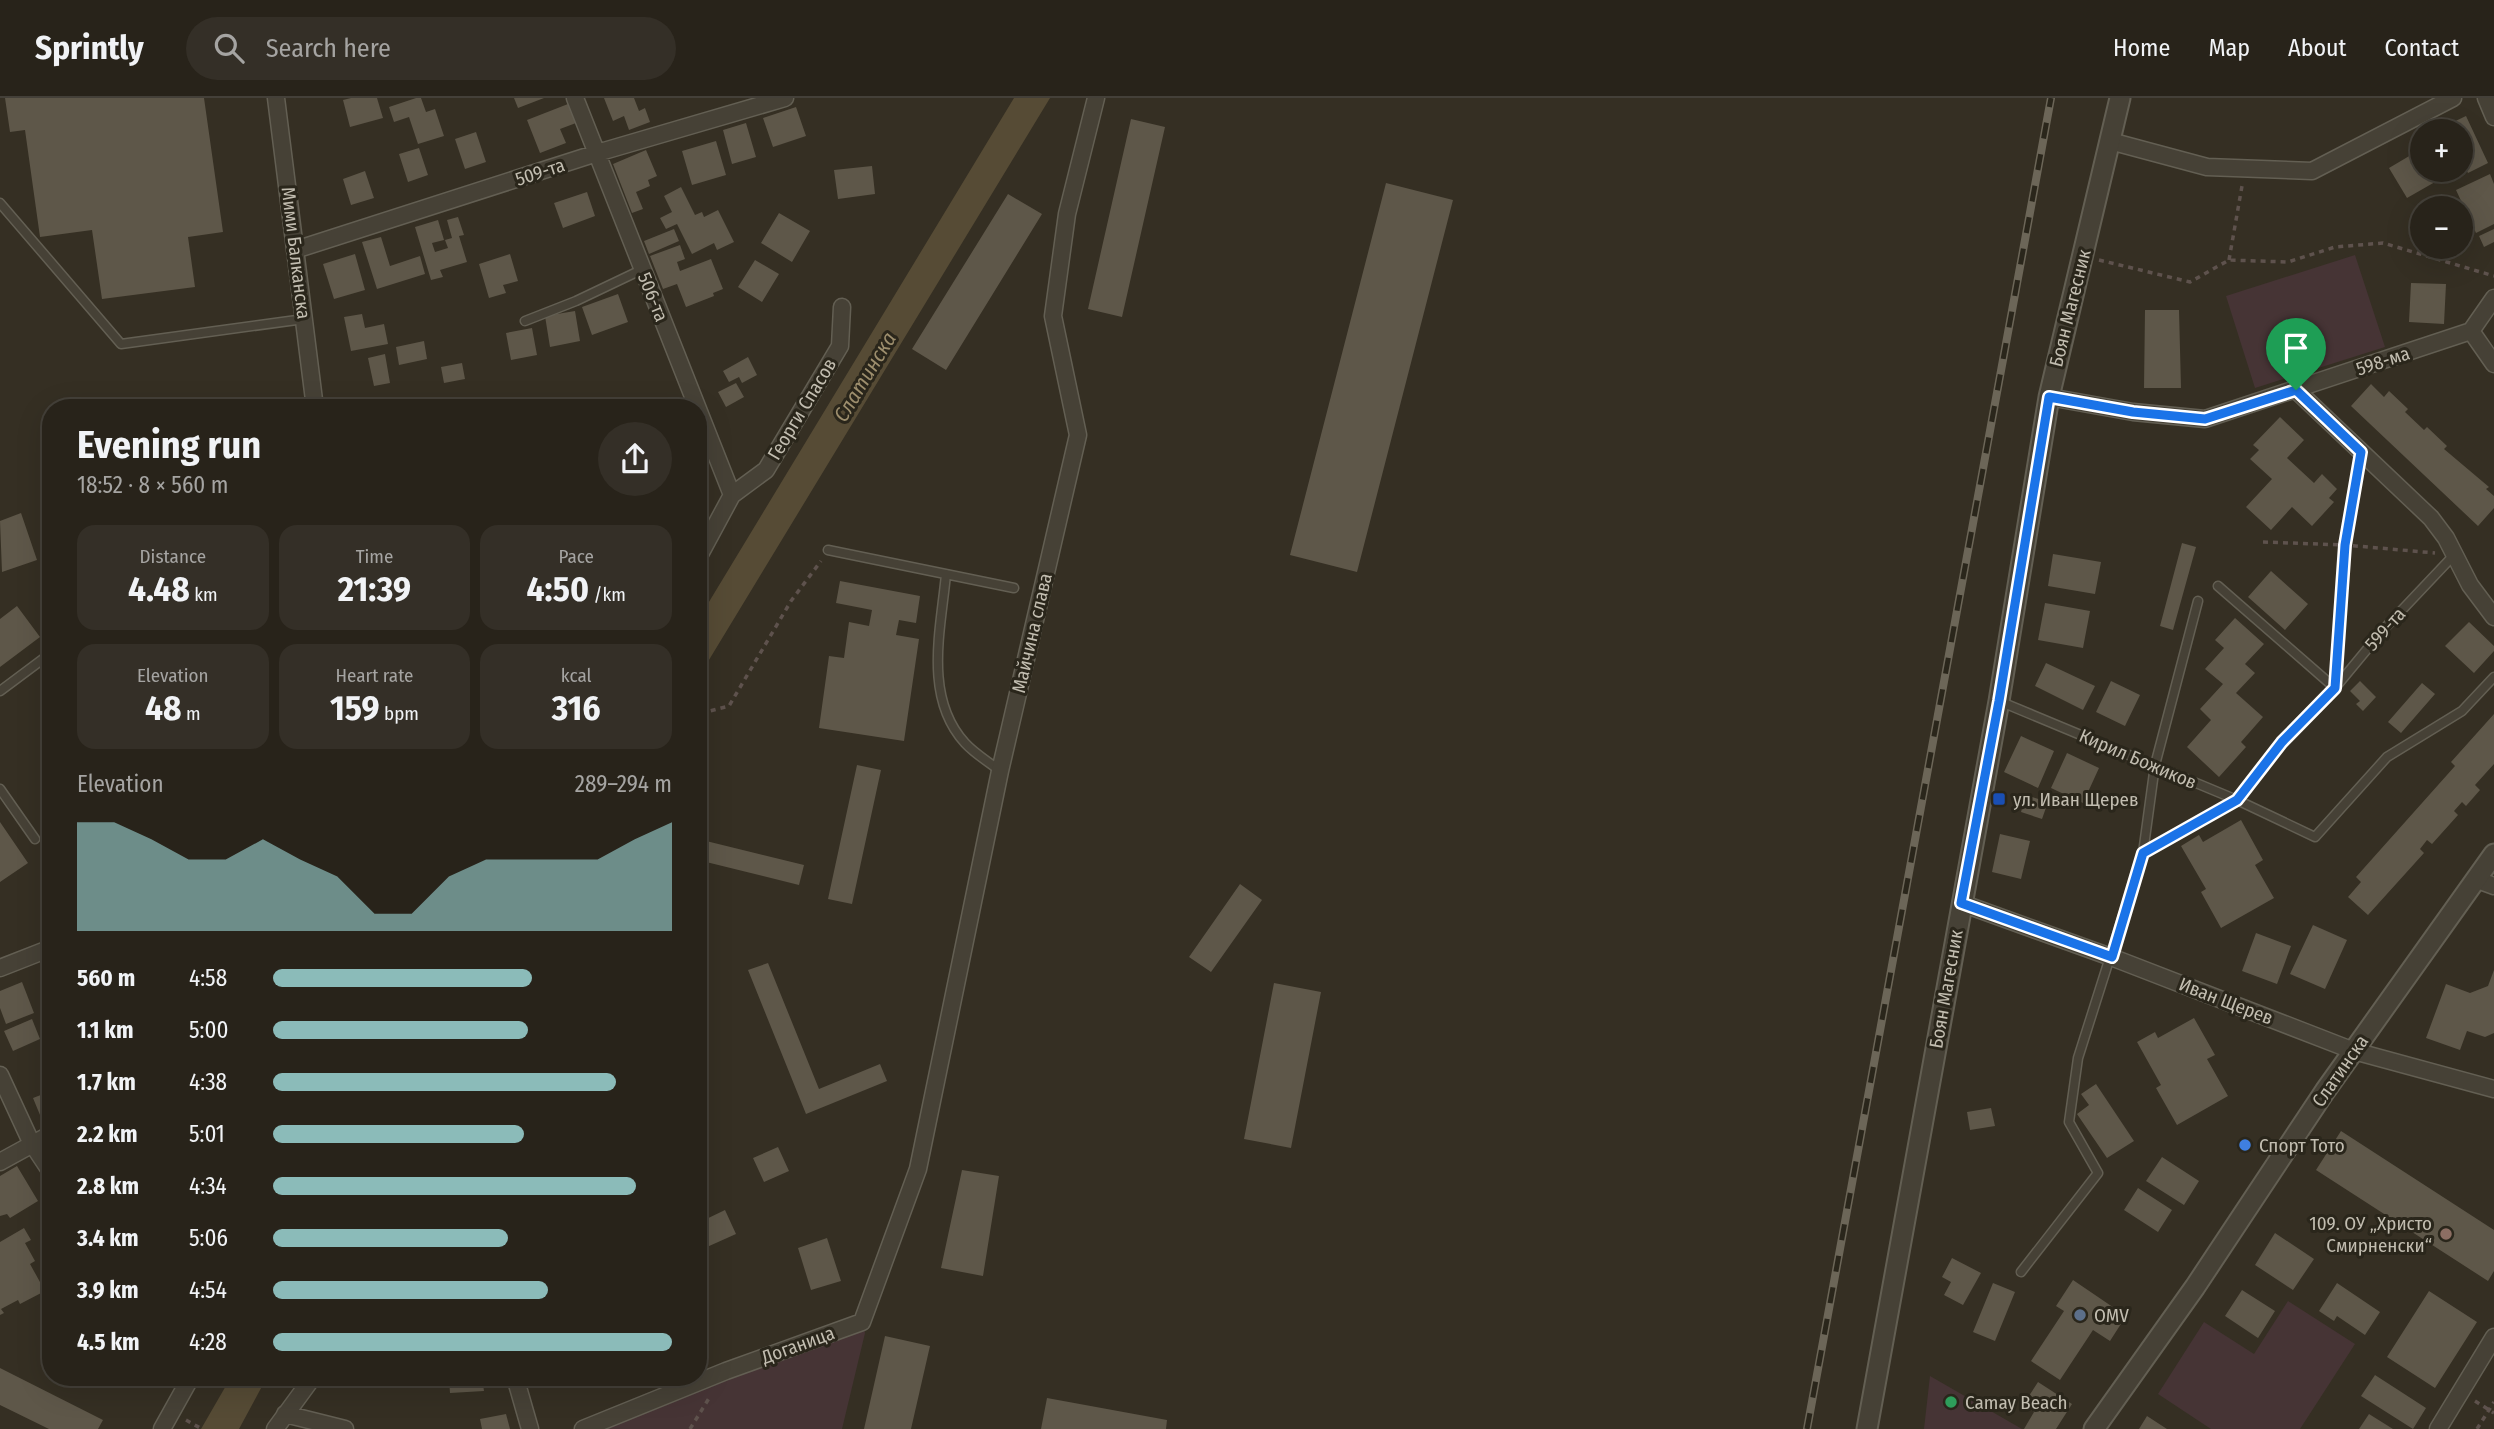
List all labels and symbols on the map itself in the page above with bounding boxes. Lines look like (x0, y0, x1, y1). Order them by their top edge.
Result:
street label: 509-та (512, 153, 568, 191)
street label: Мими Балканска (276, 186, 316, 320)
street label: Боян Магесник (2044, 247, 2096, 369)
street label: 506-та (633, 269, 673, 325)
pin (2266, 318, 2326, 390)
water label: Слатинска (828, 327, 902, 427)
street label: 598-ма (2353, 342, 2413, 380)
street label: Георги Спасов (763, 354, 841, 464)
street label: Майчина слава (1007, 571, 1057, 695)
street label: 599-та (2360, 603, 2410, 655)
street label: Кирил Божиков (2076, 724, 2200, 794)
place label: ул. Иван Щерев (2013, 788, 2139, 811)
marker: ул. Иван Щерев (1991, 791, 2007, 807)
street label: Боян Магесник (1924, 928, 1968, 1050)
street label: Иван Щерев (2176, 973, 2276, 1029)
street label: Слатинска (2307, 1031, 2373, 1111)
place label: Спорт Тото (2259, 1134, 2345, 1157)
marker: Спорт Тото (2237, 1137, 2253, 1153)
place label: 109. ОУ „Христо Смирненски“ (2309, 1212, 2432, 1257)
marker: 109. ОУ „Христо Смирненски“ (2438, 1226, 2454, 1242)
place label: OMV (2094, 1304, 2129, 1327)
marker: OMV (2072, 1307, 2088, 1323)
street label: Доганица (757, 1321, 838, 1369)
place label: Camay Beach (1965, 1391, 2067, 1414)
marker: Camay Beach (1943, 1394, 1959, 1410)

